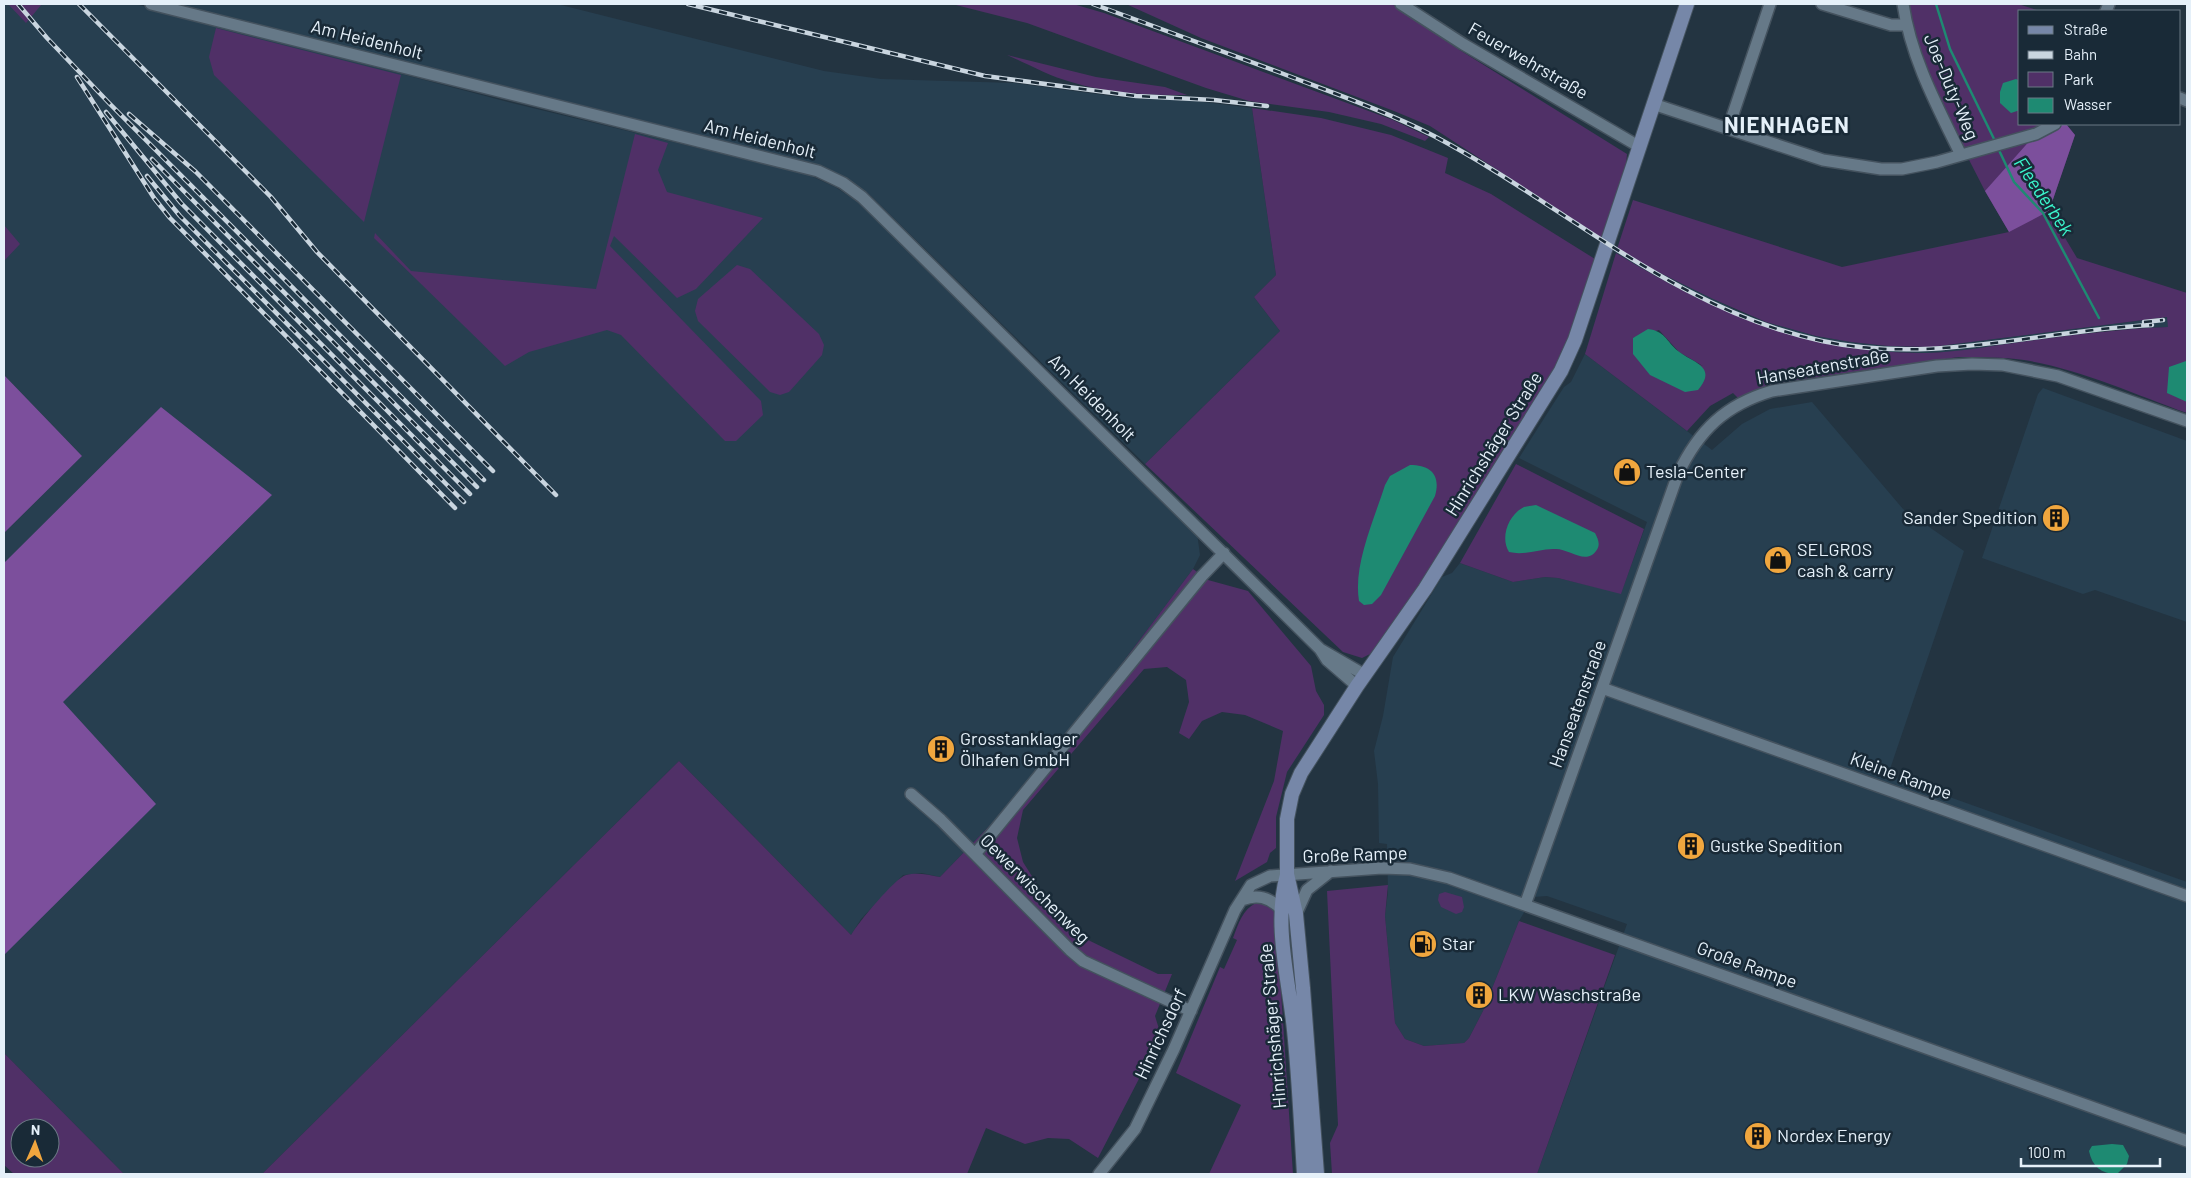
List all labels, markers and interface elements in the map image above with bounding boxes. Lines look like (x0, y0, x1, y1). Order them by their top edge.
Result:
legend (2018, 10, 2181, 125)
street label: Am Heidenholt (309, 14, 425, 64)
street label: Feuerwehrstraße (1465, 17, 1592, 103)
text: Straße (2064, 20, 2108, 38)
street label: Joe-Duty-Weg (1920, 30, 1984, 143)
text: Bahn (2064, 45, 2097, 63)
text: Park (2064, 70, 2094, 88)
text: Wasser (2064, 95, 2112, 113)
district label: NIENHAGEN (1724, 111, 1850, 137)
street label: Am Heidenholt (702, 113, 818, 163)
water label: Fleederbek (2010, 152, 2080, 240)
street label: Hanseatenstraße (1755, 344, 1891, 388)
street label: Am Heidenholt (1044, 349, 1141, 446)
street label: Hinrichshäger Straße (1440, 367, 1546, 520)
shop icon: Tesla-Center (1612, 457, 1642, 487)
place label: Tesla-Center (1646, 460, 1747, 482)
building icon: Sander Spedition (2041, 503, 2071, 533)
place label: Sander Spedition (1903, 506, 2037, 528)
place label: SELGROS cash & carry (1797, 538, 1893, 581)
shop icon: SELGROS cash & carry (1763, 545, 1793, 575)
street label: Hanseatenstraße (1544, 637, 1610, 770)
place label: Grosstanklager Ölhafen GmbH (960, 727, 1078, 770)
building icon: Grosstanklager Ölhafen GmbH (926, 734, 956, 764)
street label: Kleine Rampe (1847, 746, 1955, 804)
street label: Oewerwischenweg (976, 829, 1095, 948)
building icon: Gustke Spedition (1676, 831, 1706, 861)
place label: Gustke Spedition (1710, 834, 1843, 856)
street label: Große Rampe (1302, 841, 1408, 867)
fuel station icon: Star (1408, 929, 1438, 959)
place label: Star (1442, 932, 1475, 954)
street label: Große Rampe (1694, 936, 1800, 992)
street label: Hinrichshäger Straße (1254, 943, 1290, 1110)
building icon: LKW Waschstraße (1464, 980, 1494, 1010)
place label: LKW Waschstraße (1498, 983, 1641, 1005)
street label: Hinrichsdorf (1129, 985, 1191, 1083)
north arrow (10, 1118, 60, 1168)
text: N (31, 1121, 40, 1138)
building icon: Nordex Energy (1743, 1121, 1773, 1151)
place label: Nordex Energy (1777, 1124, 1891, 1146)
scale bar (2021, 1136, 2160, 1168)
text: 100 m (2028, 1143, 2066, 1161)

